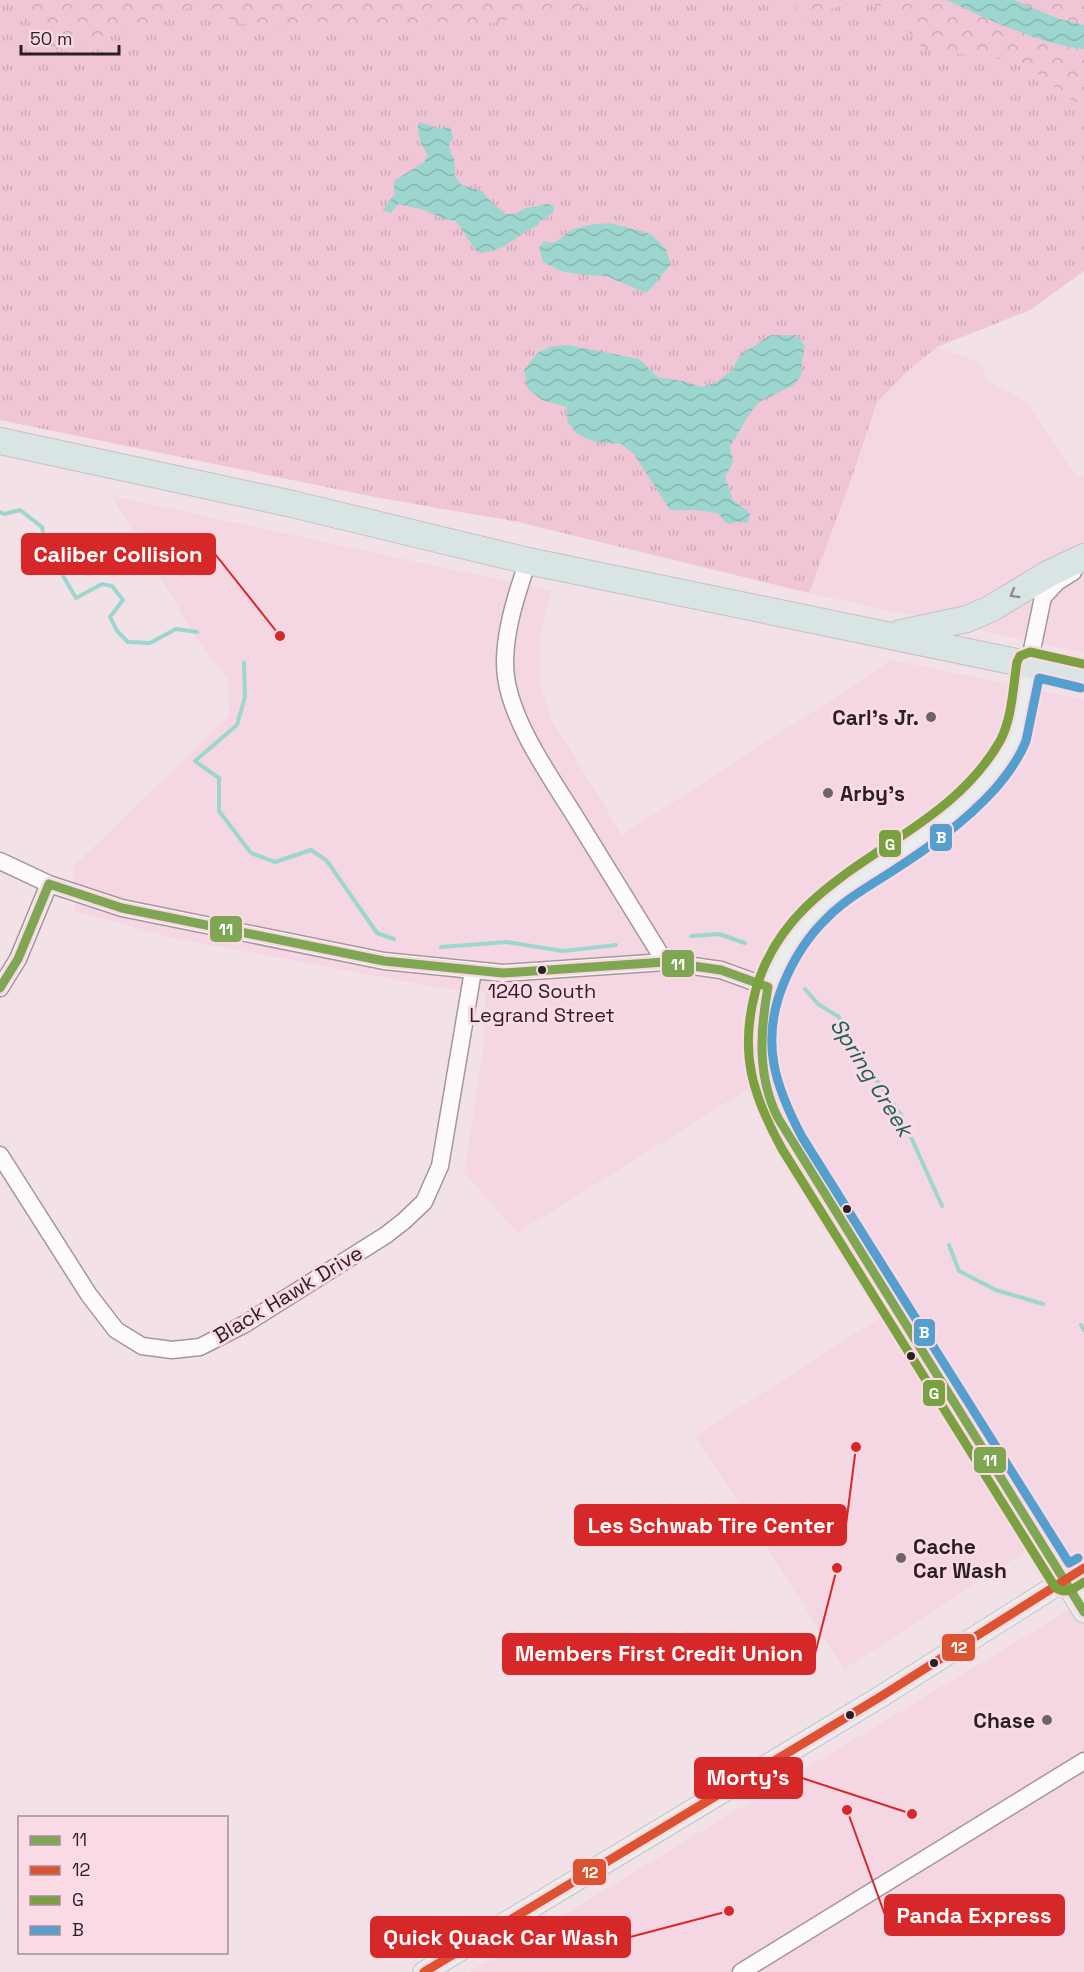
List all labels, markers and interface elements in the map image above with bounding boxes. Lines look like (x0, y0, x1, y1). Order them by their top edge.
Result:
scale bar (21, 18, 118, 56)
text: 50 m (30, 27, 72, 50)
callout: Caliber Collision (22, 534, 215, 574)
text: Caliber Collision (33, 540, 203, 568)
one-way arrow (1010, 586, 1020, 598)
place label: Carl's Jr. (832, 704, 919, 731)
marker: Carl's Jr. (924, 710, 938, 724)
place label: Arby's (840, 780, 905, 807)
marker: Arby's (821, 786, 835, 800)
line badge: B (929, 823, 953, 852)
text: B (936, 827, 946, 848)
line badge: G (878, 829, 902, 858)
text: G (885, 834, 895, 855)
line badge: 11 (209, 915, 243, 943)
text: 11 (219, 919, 233, 940)
line badge: 11 (661, 949, 695, 978)
text: 11 (671, 954, 685, 975)
marker: 1240 South Legrand Street (536, 964, 548, 976)
place label: 1240 South Legrand Street (469, 978, 615, 1028)
water label: Spring Creek (824, 1013, 921, 1143)
unlabelled marker (841, 1203, 853, 1215)
street label: Black Hawk Drive (208, 1239, 368, 1349)
line badge: B (913, 1318, 936, 1347)
text: B (919, 1322, 929, 1343)
unlabelled marker (905, 1350, 917, 1362)
line badge: G (922, 1379, 946, 1407)
text: G (929, 1383, 939, 1404)
line badge: 11 (973, 1446, 1007, 1474)
text: 11 (983, 1450, 997, 1471)
callout: Les Schwab Tire Center (575, 1505, 846, 1545)
text: Les Schwab Tire Center (588, 1511, 835, 1539)
place label: Cache Car Wash (913, 1533, 1007, 1584)
marker: Cache Car Wash (894, 1551, 908, 1565)
line badge: 12 (941, 1633, 976, 1662)
callout: Members First Credit Union (503, 1634, 815, 1674)
text: 12 (951, 1637, 967, 1658)
text: Members First Credit Union (515, 1639, 803, 1667)
unlabelled marker (928, 1657, 940, 1669)
place label: Chase (973, 1707, 1035, 1734)
unlabelled marker (844, 1709, 856, 1721)
marker: Chase (1040, 1713, 1054, 1727)
callout: Morty's (695, 1758, 802, 1798)
text: Morty's (707, 1763, 789, 1791)
legend (18, 1816, 228, 1954)
text: 11 (72, 1828, 87, 1851)
text: 12 (72, 1858, 90, 1881)
line badge: 12 (572, 1858, 607, 1886)
text: 12 (582, 1862, 598, 1883)
text: G (72, 1888, 84, 1911)
callout: Panda Express (885, 1895, 1064, 1935)
text: Panda Express (897, 1901, 1052, 1929)
callout: Quick Quack Car Wash (371, 1917, 630, 1957)
text: B (72, 1918, 84, 1941)
text: Quick Quack Car Wash (383, 1923, 619, 1951)

